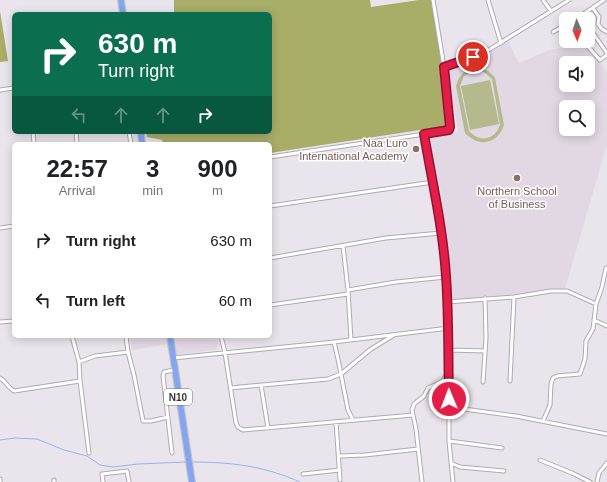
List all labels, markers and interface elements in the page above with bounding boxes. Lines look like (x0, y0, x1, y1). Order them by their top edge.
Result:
north arrow (559, 12, 595, 48)
map controls (559, 12, 595, 136)
icon: right (32, 28, 84, 80)
text: 630 m (98, 28, 177, 59)
pin (456, 40, 490, 74)
icon: arrive (462, 46, 484, 68)
button: sound (559, 56, 595, 92)
text: Turn right (98, 61, 174, 81)
button: search (559, 100, 595, 136)
icon: left (68, 104, 90, 126)
icon: ahead (110, 104, 132, 126)
icon: ahead (152, 104, 174, 126)
icon: right (194, 104, 216, 126)
place label: Naa Luro International Academy (299, 137, 408, 162)
marker: Naa Luro International Academy (411, 144, 421, 154)
text: 22:57 (46, 155, 108, 182)
text: 3 (146, 155, 159, 182)
text: 900 (198, 155, 238, 182)
marker: Northern School of Business (512, 173, 522, 183)
text: Arrival (59, 183, 96, 198)
text: min (142, 183, 163, 198)
text: m (212, 183, 223, 198)
place label: Northern School of Business (477, 185, 557, 210)
icon: right (32, 229, 54, 251)
text: Turn right (66, 232, 136, 249)
text: 630 m (210, 232, 252, 249)
icon: left (32, 289, 54, 311)
text: Turn left (66, 292, 125, 309)
text: 60 m (219, 292, 252, 309)
position arrow (428, 378, 470, 420)
road number: N10 (164, 389, 192, 405)

